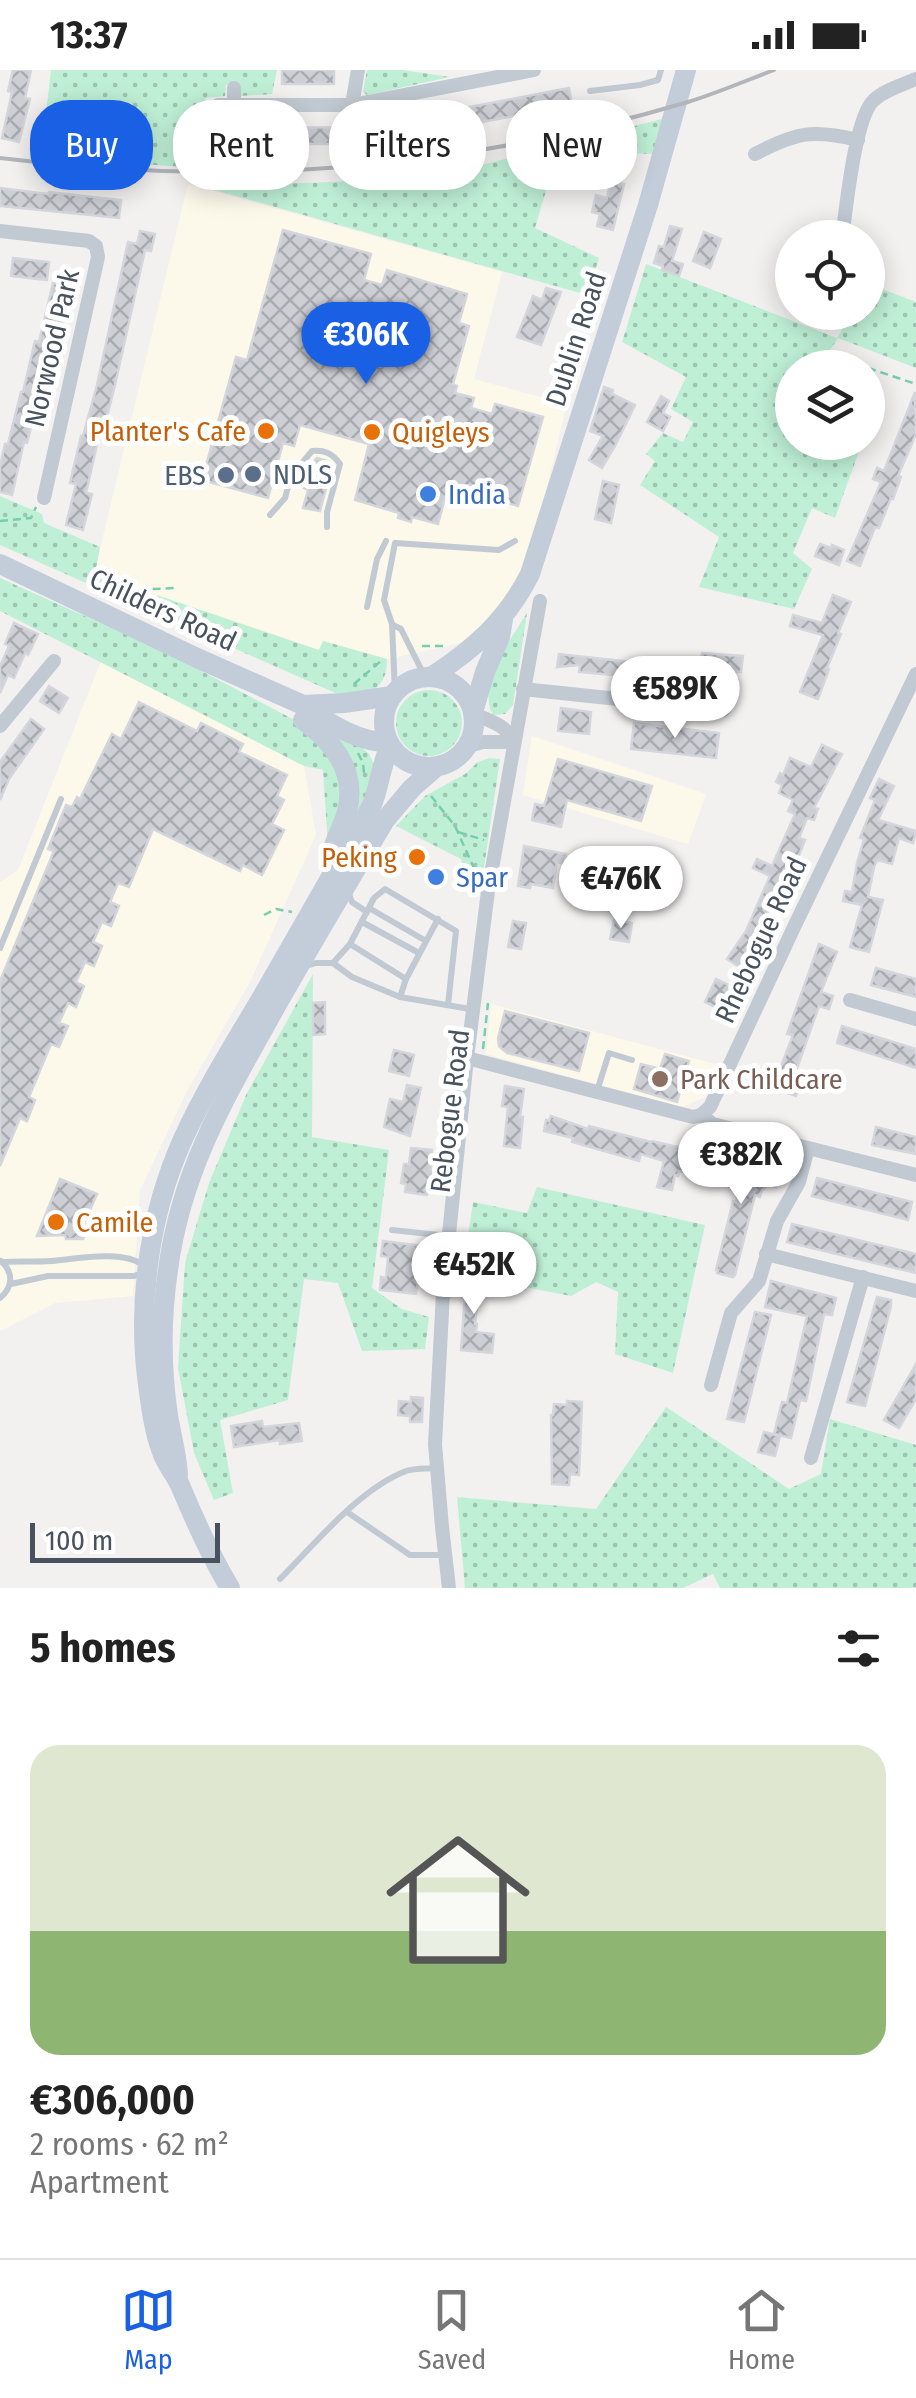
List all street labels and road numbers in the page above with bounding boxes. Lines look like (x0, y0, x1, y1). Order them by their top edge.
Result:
street label: Norwood Park (18, 265, 86, 430)
street label: Dublin Road (539, 267, 613, 411)
street label: Childers Road (85, 562, 241, 658)
street label: Rhebogue Road (708, 852, 814, 1028)
street label: Rebogue Road (424, 1027, 476, 1195)

